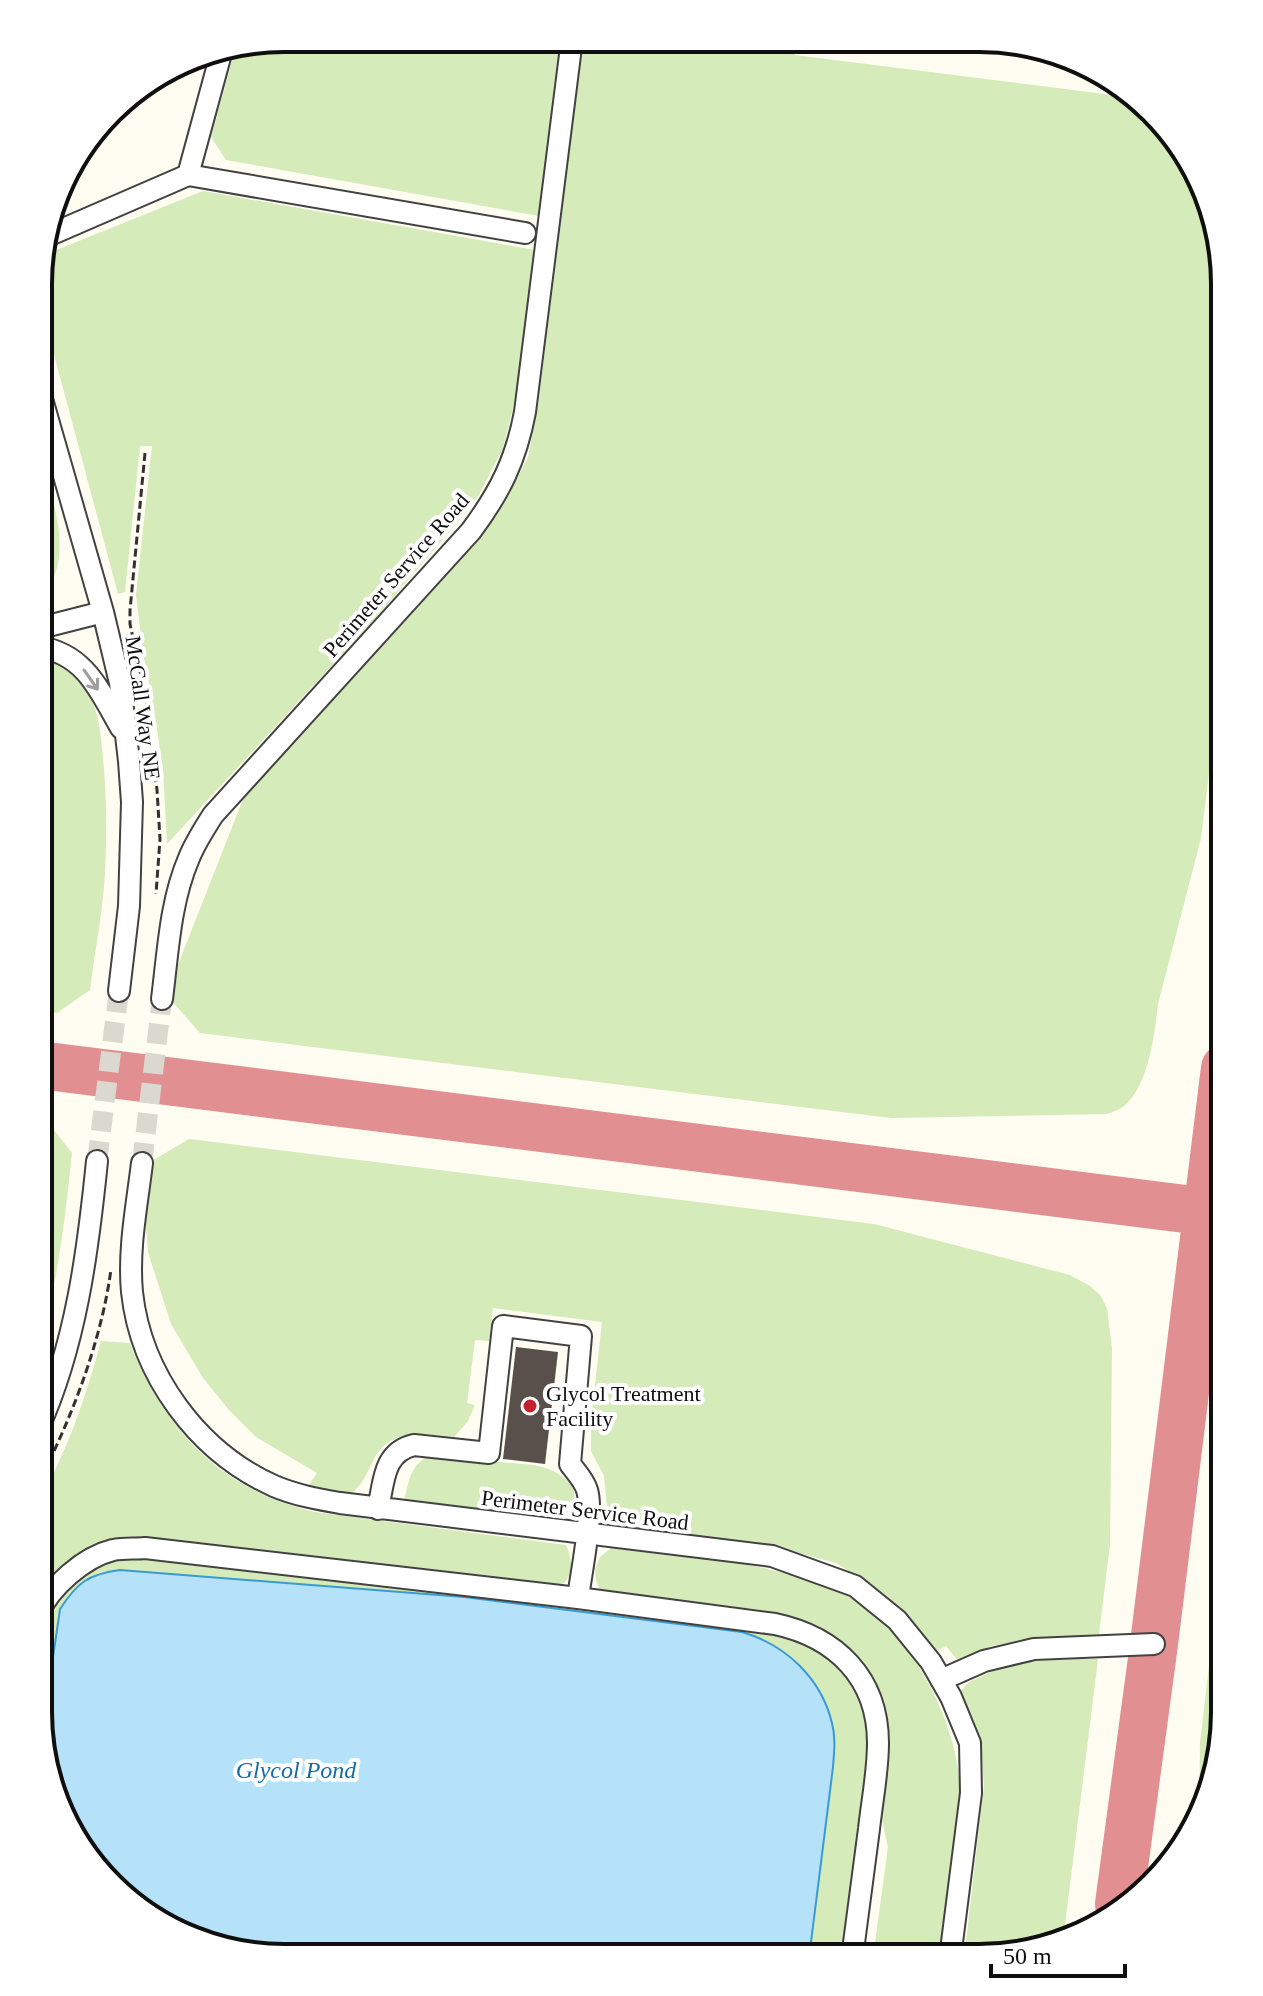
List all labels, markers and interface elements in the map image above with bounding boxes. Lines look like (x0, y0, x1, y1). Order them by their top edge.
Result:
street label: Perimeter Service Road (318, 488, 474, 662)
street label: McCall Way NE (120, 634, 166, 782)
one-way arrow (83, 669, 100, 691)
place label: Glycol Treatment Facility (546, 1381, 701, 1431)
marker: Glycol Treatment Facility (521, 1397, 539, 1415)
street label: Perimeter Service Road (480, 1485, 690, 1535)
water label: Glycol Pond (236, 1757, 357, 1783)
scale bar (991, 1928, 1125, 1978)
text: 50 m (1003, 1943, 1052, 1969)

